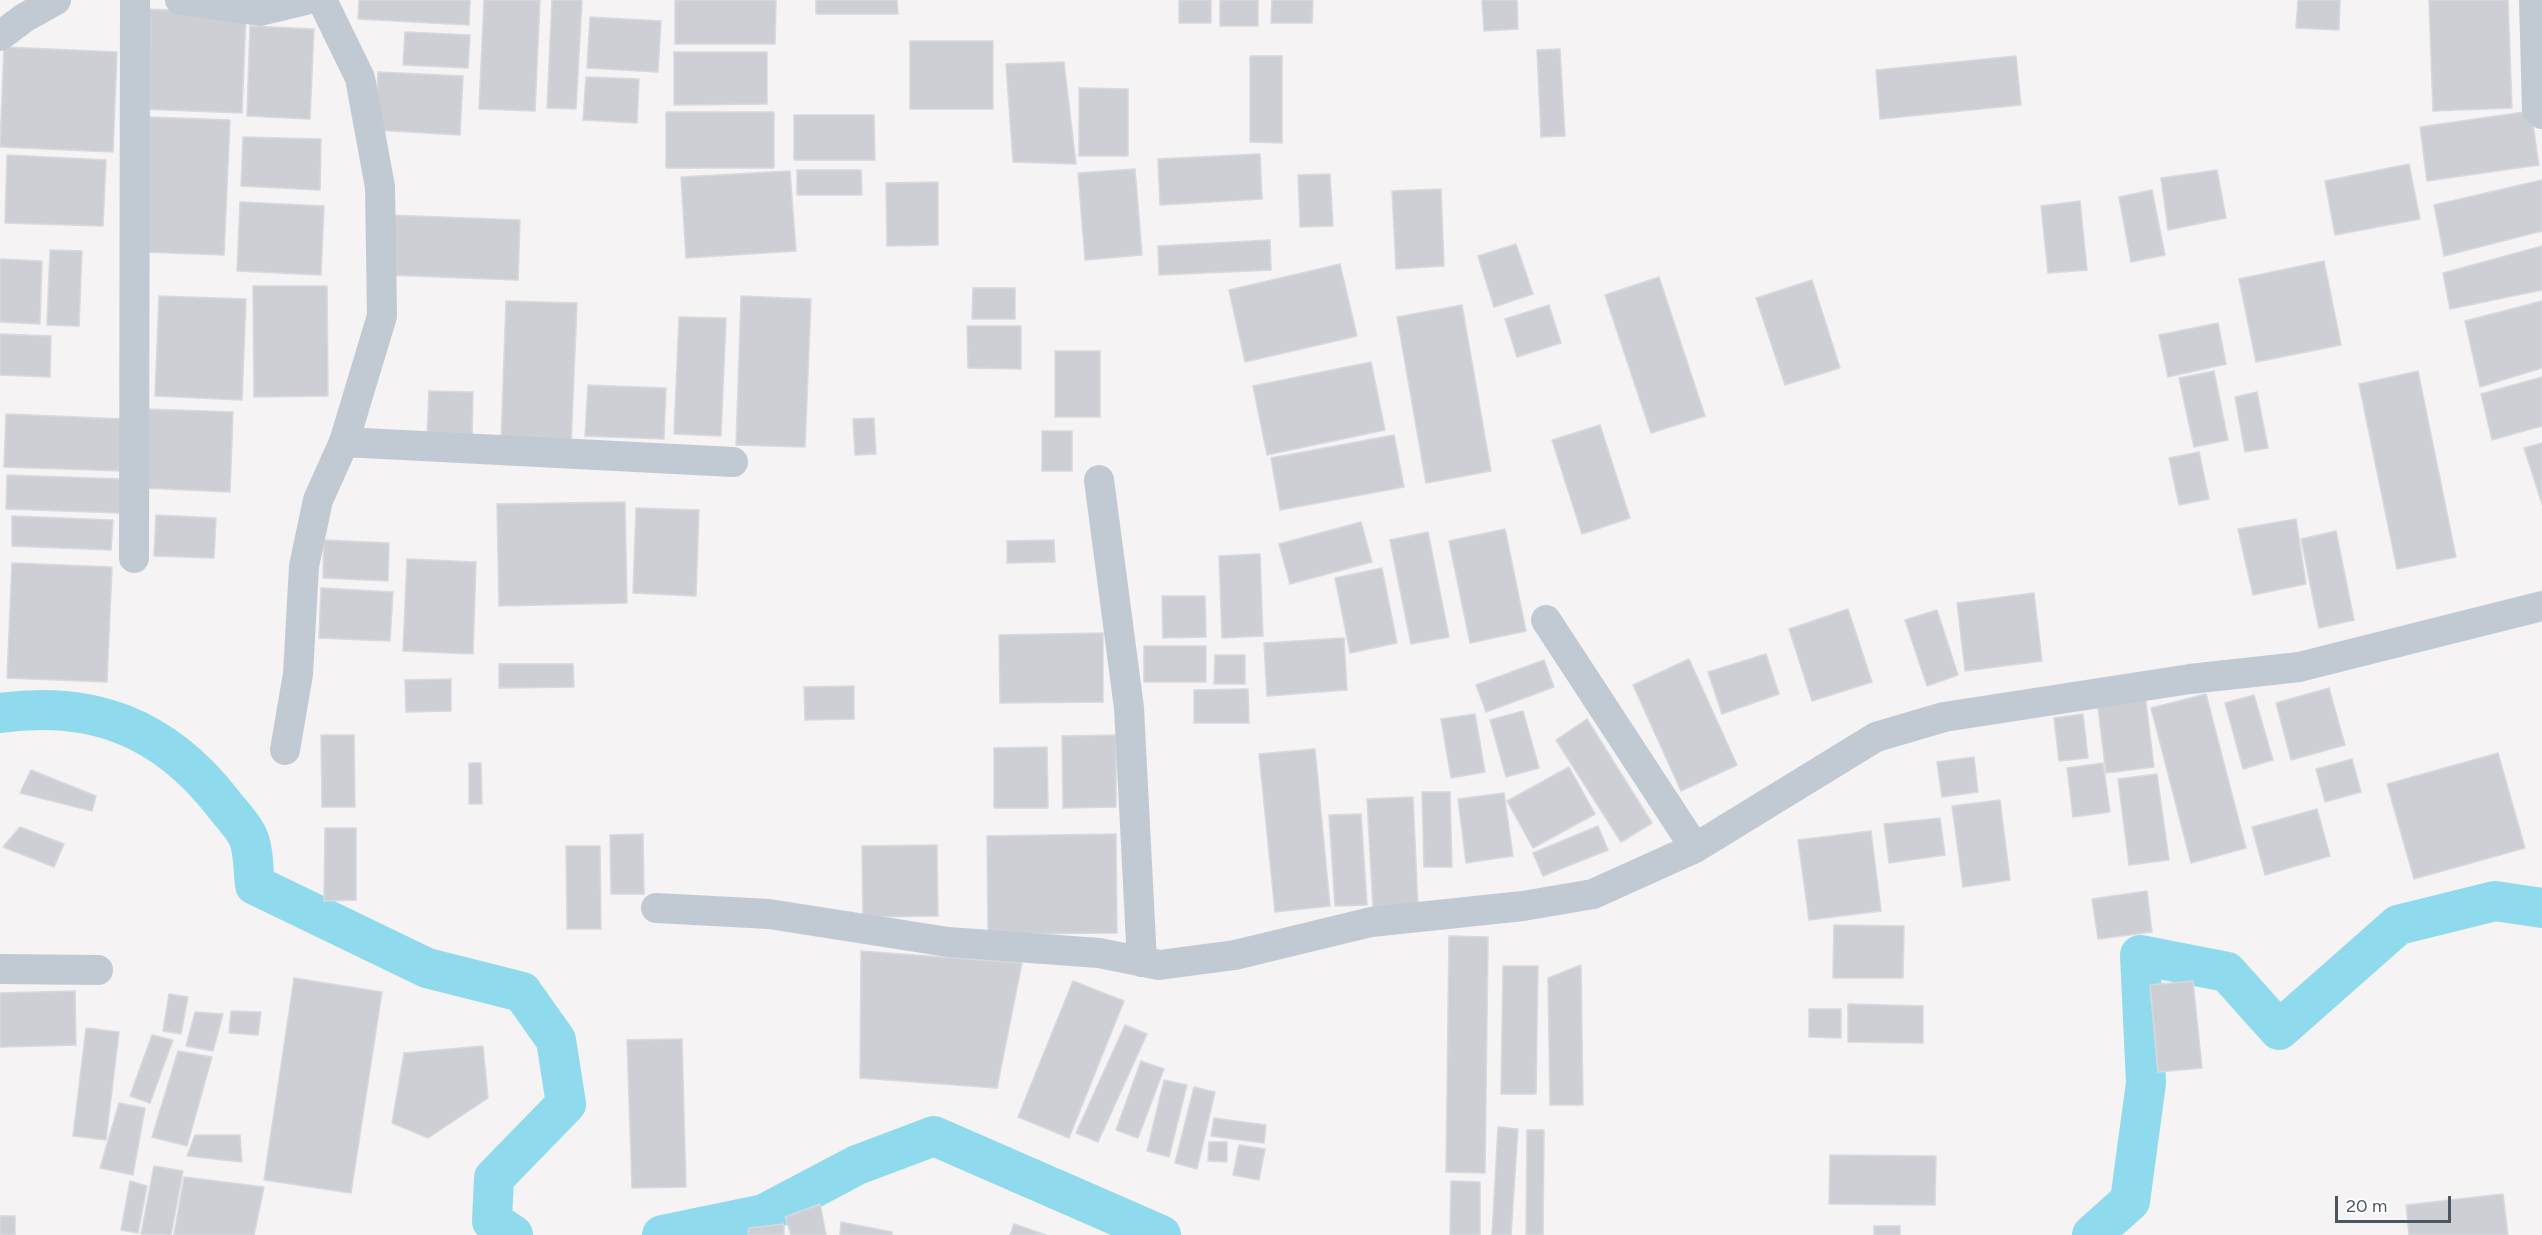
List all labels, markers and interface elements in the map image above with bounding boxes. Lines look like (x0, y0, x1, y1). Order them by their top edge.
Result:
scale bar (2338, 1184, 2454, 1222)
text: 20 m (2346, 1195, 2387, 1217)

